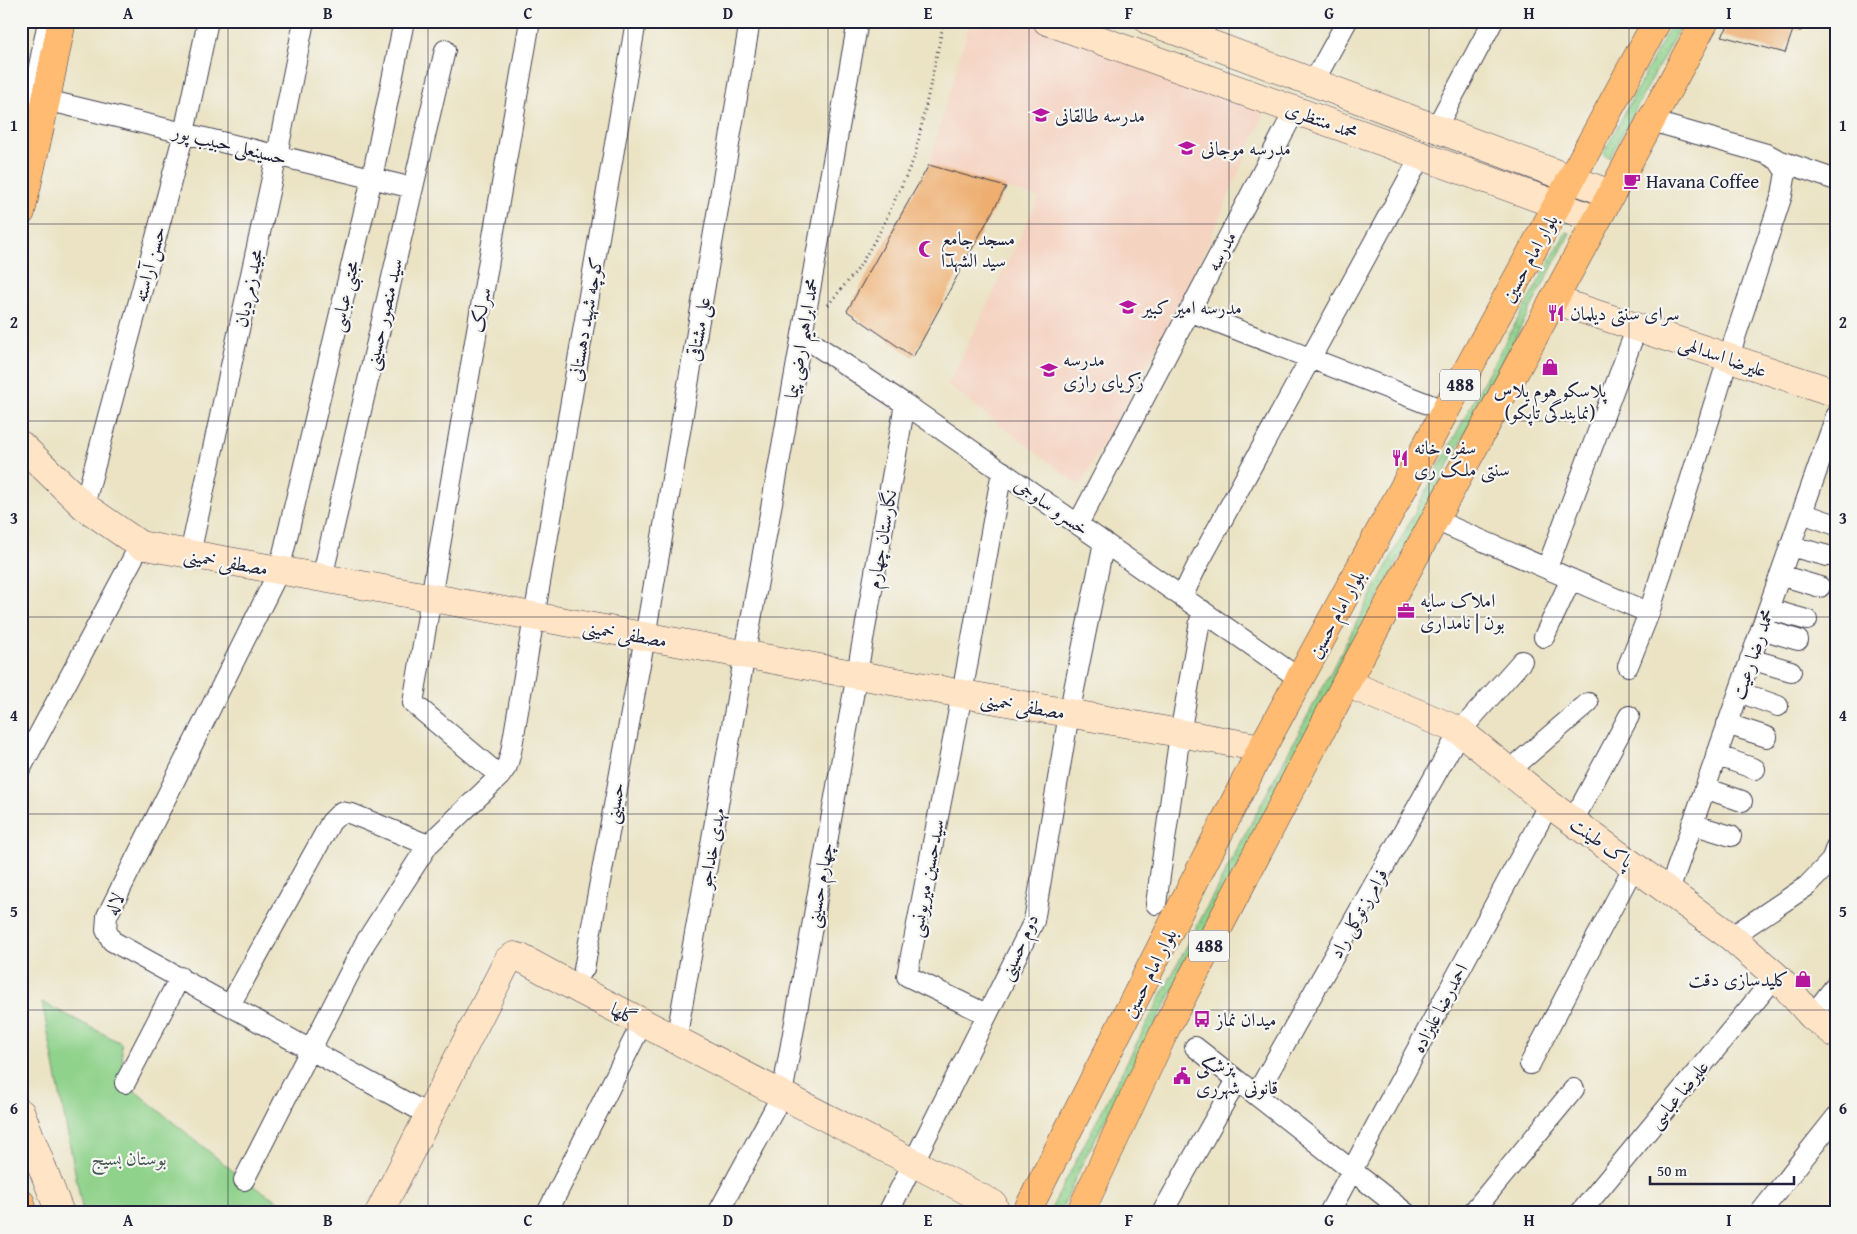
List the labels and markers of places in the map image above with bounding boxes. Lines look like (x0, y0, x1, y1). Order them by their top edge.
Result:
place label: مدرسه طالقانی (1055, 101, 1145, 129)
school or university icon: مدرسه طالقانی (1031, 105, 1051, 125)
place label: مدرسه موجانی (1201, 134, 1291, 162)
school or university icon: مدرسه موجانی (1177, 138, 1197, 158)
place label: Havana Coffee (1646, 167, 1759, 195)
cafe icon: Havana Coffee (1622, 171, 1642, 191)
place label: مسجد جامع سید الشهدا (941, 224, 1015, 274)
mosque icon: مسجد جامع سید الشهدا (917, 239, 937, 259)
place label: مدرسه امیر کبیر (1140, 293, 1242, 321)
school or university icon: مدرسه امیر کبیر (1118, 297, 1138, 317)
place label: سرای سنتی دیلمان (1570, 299, 1680, 327)
restaurant icon: سرای سنتی دیلمان (1546, 303, 1566, 323)
place label: مدرسه زکریای رازی (1063, 345, 1144, 395)
shop icon: پلاسکو هوم پلاس (نمایندگی تاپکو) (1540, 357, 1560, 377)
school or university icon: مدرسه زکریای رازی (1039, 360, 1059, 380)
place label: پلاسکو هوم پلاس (نمایندگی تاپکو) (1494, 376, 1608, 426)
place label: سفره خانه سنتی ملک ری (1414, 433, 1510, 483)
restaurant icon: سفره خانه سنتی ملک ری (1390, 448, 1410, 468)
place label: املاک سایه بون | نامداری (1420, 586, 1505, 636)
office icon: املاک سایه بون | نامداری (1396, 601, 1416, 621)
place label: کلیدسازی دقت (1688, 965, 1789, 993)
shop icon: کلیدسازی دقت (1793, 969, 1813, 989)
place label: میدان نماز (1214, 1005, 1276, 1033)
bus stop icon: میدان نماز (1192, 1009, 1212, 1029)
place label: پزشکی قانونی شهرری (1196, 1051, 1278, 1101)
public building icon: پزشکی قانونی شهرری (1172, 1066, 1192, 1086)

